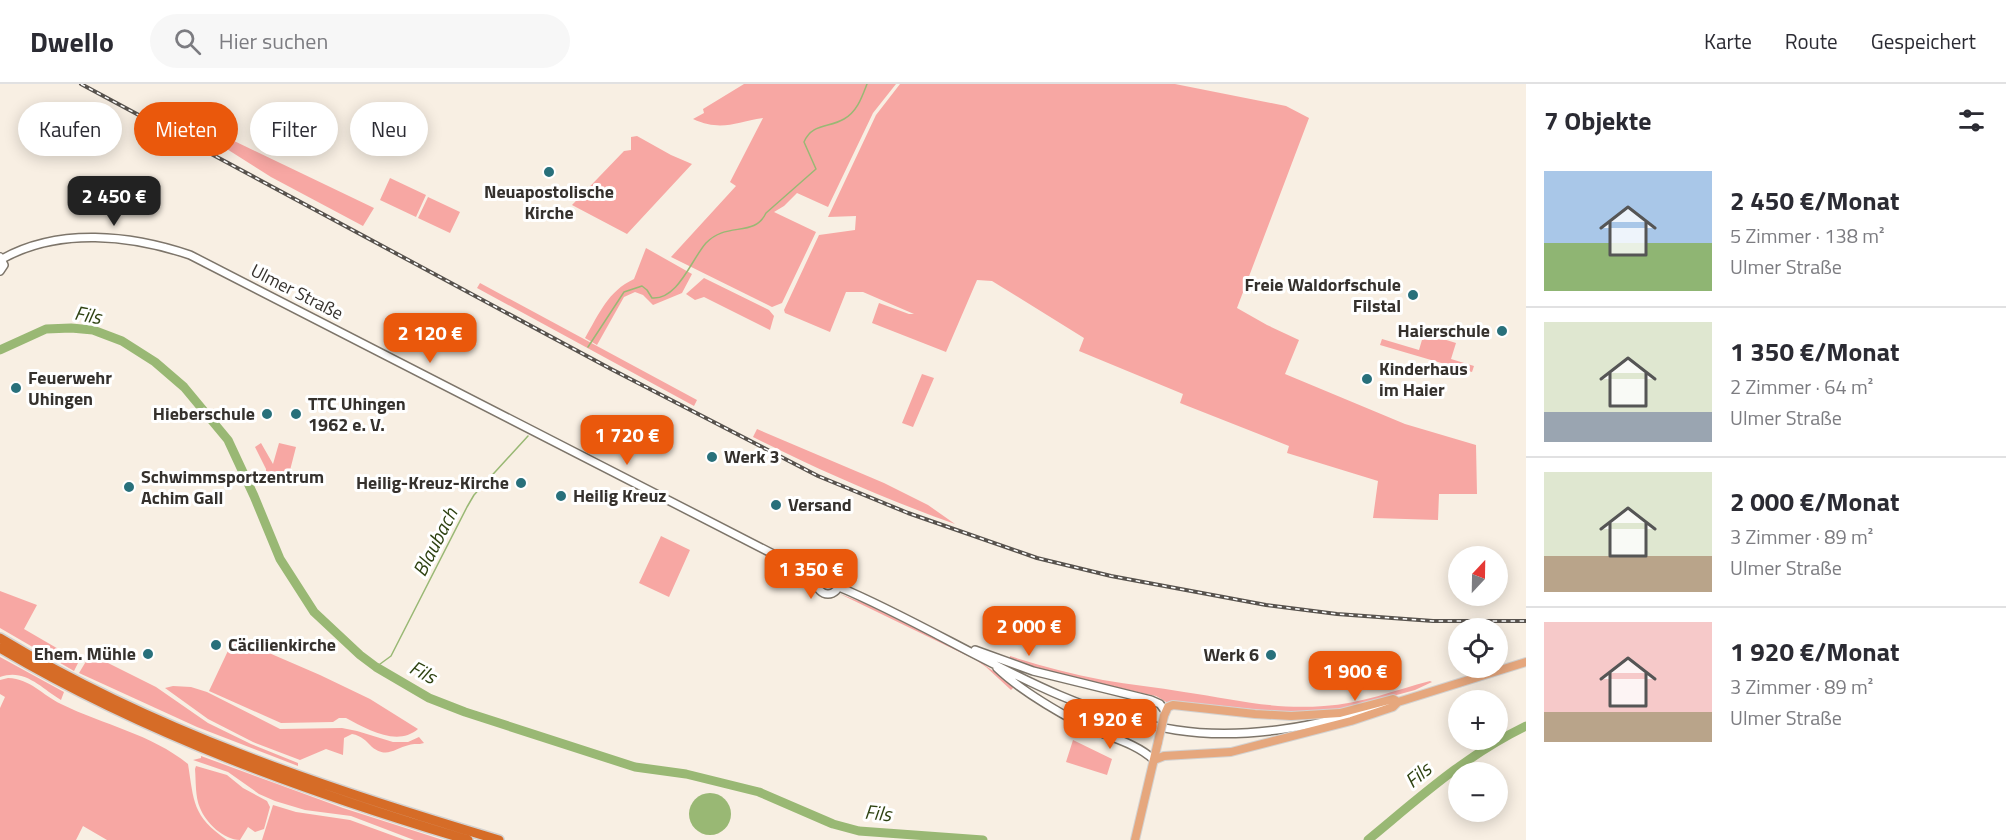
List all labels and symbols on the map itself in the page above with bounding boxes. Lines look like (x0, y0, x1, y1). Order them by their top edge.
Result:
marker: Neuapostolische Kirche (542, 165, 556, 179)
pin: 2 450 € (59, 176, 169, 227)
place label: Neuapostolische Kirche (484, 178, 614, 226)
street label: Ulmer Straße (246, 257, 348, 326)
place label: Freie Waldorfschule Filstal (1245, 271, 1401, 319)
marker: Freie Waldorfschule Filstal (1406, 288, 1420, 302)
water label: Fils (72, 297, 106, 333)
pin: 2 120 € (375, 313, 485, 364)
place label: Haierschule (1398, 317, 1490, 344)
marker: Haierschule (1495, 324, 1509, 338)
place label: Kinderhaus im Haier (1379, 355, 1468, 403)
place label: Feuerwehr Uhingen (28, 364, 112, 412)
marker: Kinderhaus im Haier (1360, 372, 1374, 386)
marker: Feuerwehr Uhingen (9, 381, 23, 395)
place label: TTC Uhingen 1962 e. V. (308, 390, 406, 438)
place label: Hieberschule (153, 400, 255, 427)
marker: Hieberschule (260, 407, 274, 421)
marker: TTC Uhingen 1962 e. V. (289, 407, 303, 421)
pin: 1 720 € (572, 415, 682, 466)
place label: Werk 3 (724, 443, 780, 470)
marker: Werk 3 (705, 450, 719, 464)
place label: Schwimmsportzentrum Achim Gall (141, 463, 324, 511)
place label: Heilig-Kreuz-Kirche (356, 469, 509, 496)
marker: Heilig-Kreuz-Kirche (514, 476, 528, 490)
marker: Schwimmsportzentrum Achim Gall (122, 480, 136, 494)
place label: Heilig Kreuz (573, 482, 667, 509)
marker: Heilig Kreuz (554, 489, 568, 503)
place label: Versand (788, 491, 852, 518)
marker: Versand (769, 498, 783, 512)
water label: Blaubach (404, 501, 466, 582)
north arrow (1448, 546, 1508, 606)
pin: 1 350 € (756, 549, 866, 600)
pin: 2 000 € (974, 606, 1084, 657)
place label: Cäcilienkirche (228, 631, 336, 658)
marker: Cäcilienkirche (209, 638, 223, 652)
place label: Ehem. Mühle (34, 640, 136, 667)
place label: Werk 6 (1203, 641, 1259, 668)
marker: Ehem. Mühle (141, 647, 155, 661)
marker: Werk 6 (1264, 648, 1278, 662)
pin: 1 900 € (1300, 651, 1410, 702)
water label: Fils (404, 652, 444, 692)
pin: 1 920 € (1055, 699, 1165, 750)
water label: Fils (1398, 753, 1439, 795)
water label: Fils (863, 796, 894, 829)

